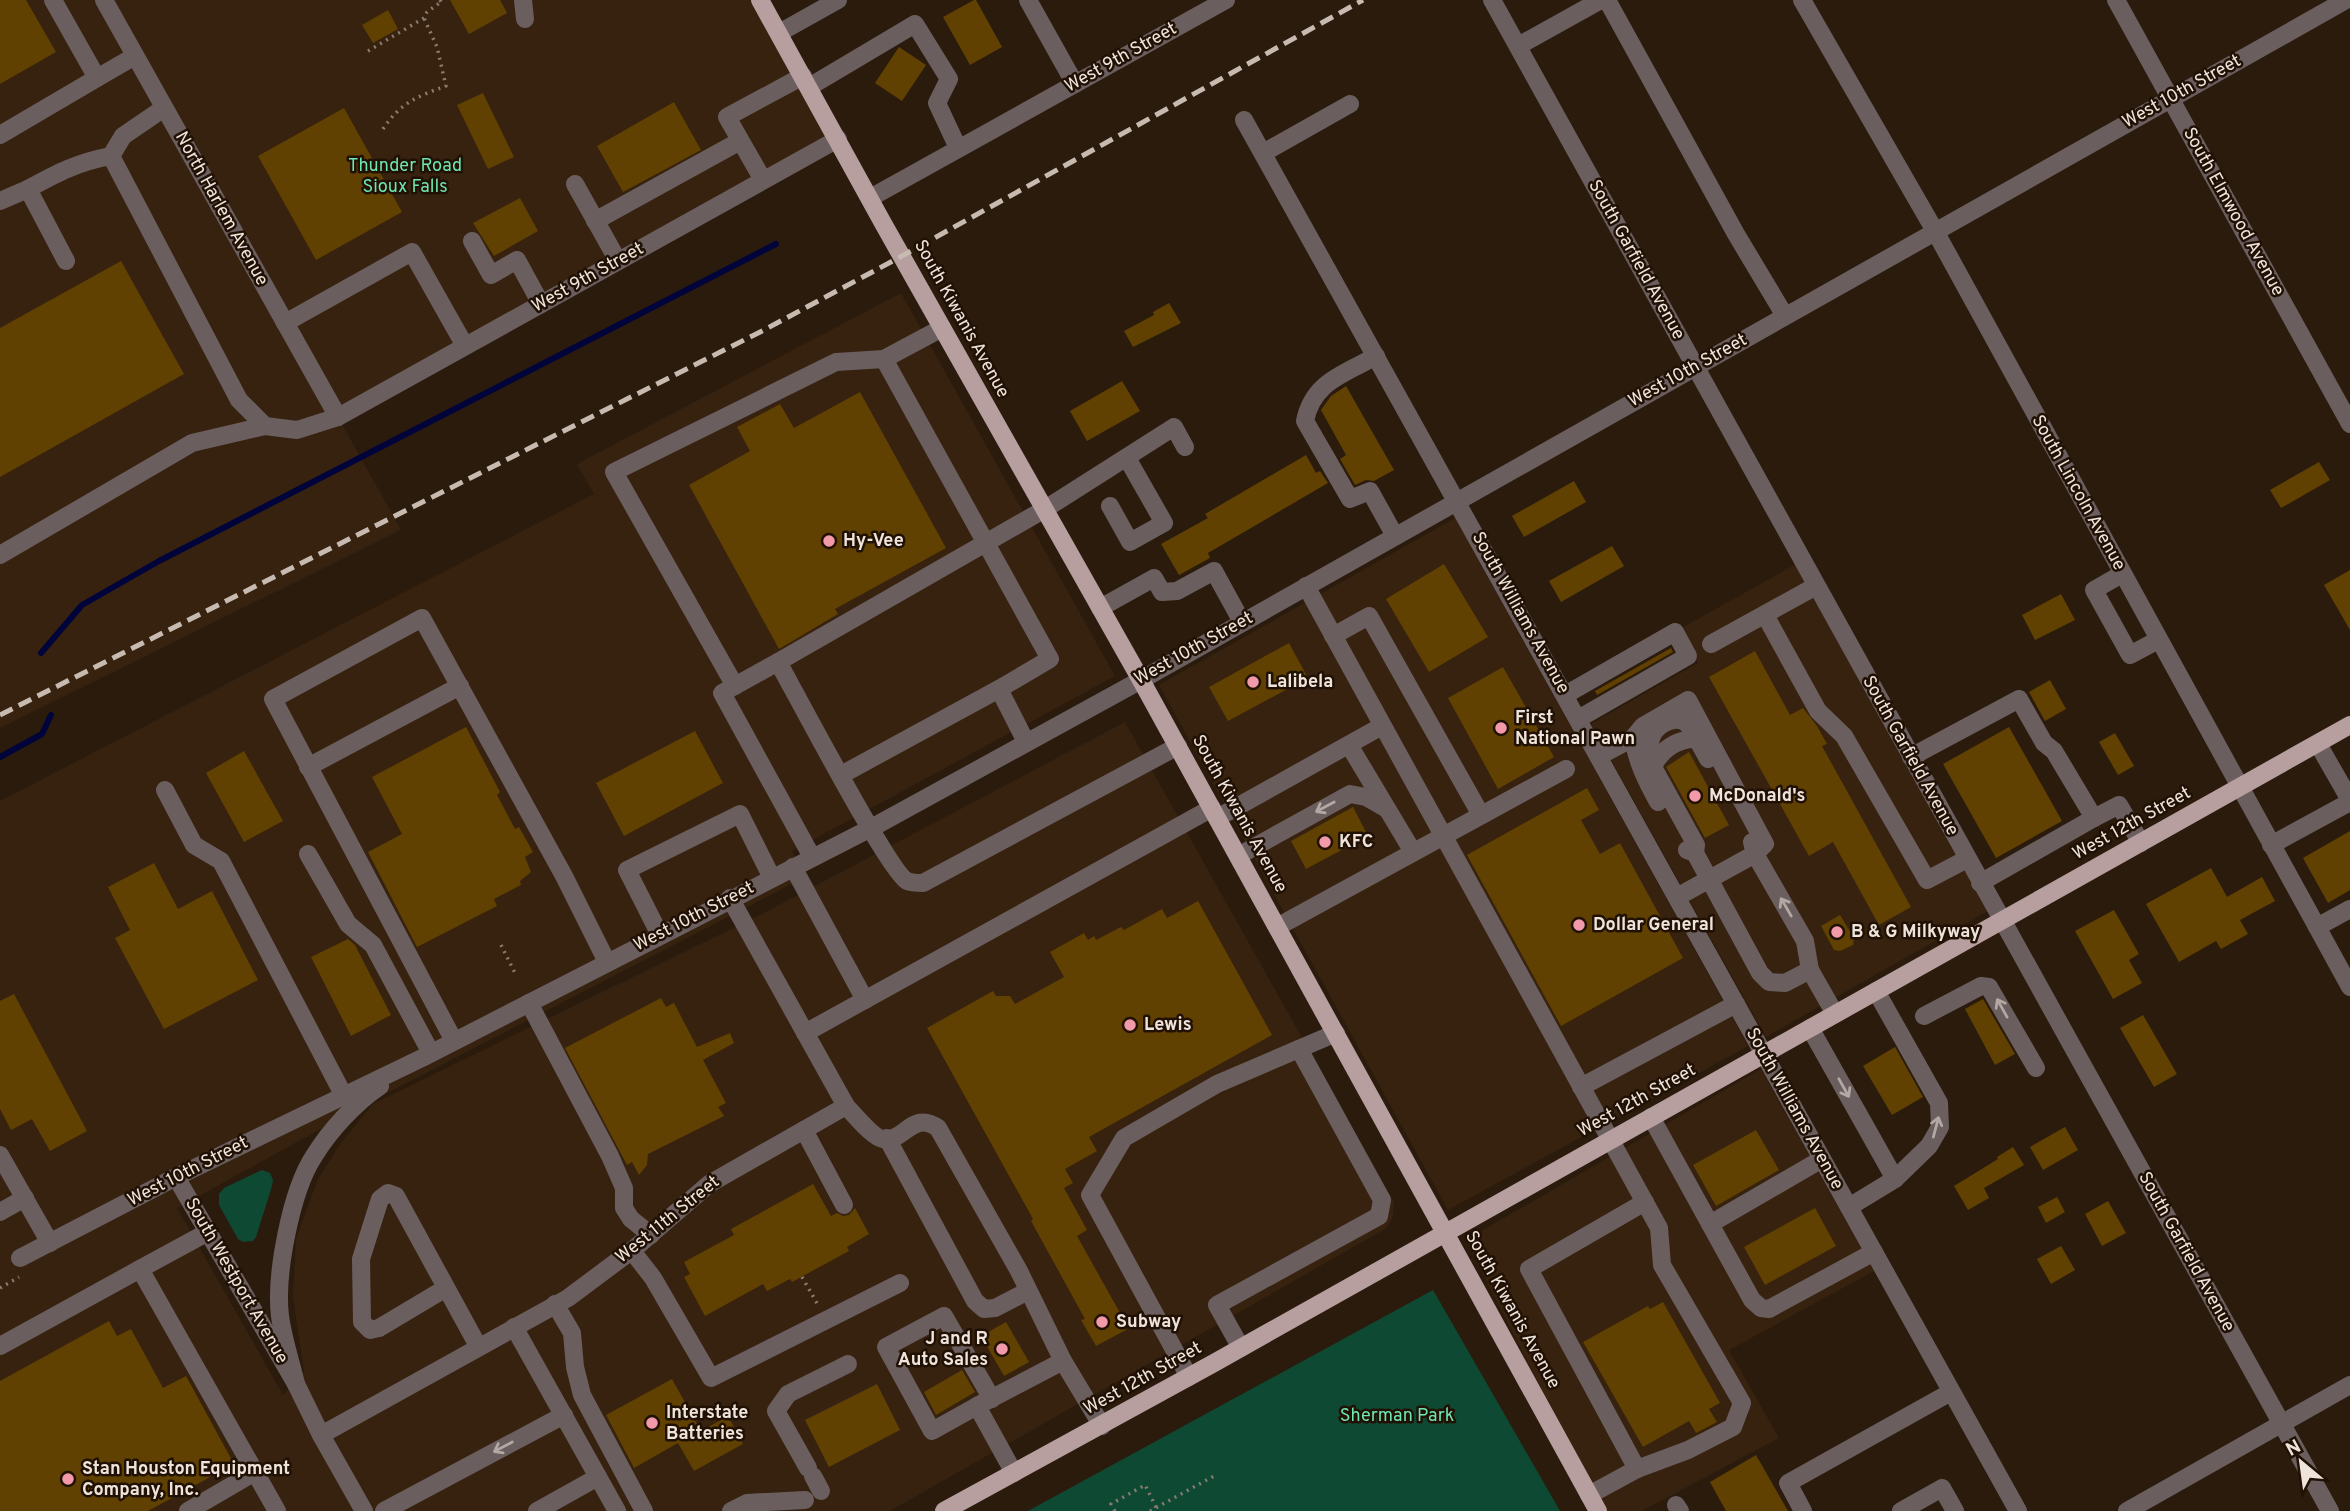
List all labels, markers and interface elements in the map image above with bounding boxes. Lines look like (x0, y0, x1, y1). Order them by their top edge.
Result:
street label: West 9th Street (1061, 18, 1181, 98)
street label: West 10th Street (2119, 50, 2245, 134)
street label: South Elmwood Avenue (2177, 124, 2289, 300)
street label: North Harlem Avenue (169, 128, 273, 290)
park label: Thunder Road Sioux Falls (348, 155, 462, 199)
street label: South Garfield Avenue (1582, 176, 1690, 344)
street label: South Kiwanis Avenue (908, 236, 1014, 402)
street label: West 9th Street (528, 238, 648, 318)
street label: West 10th Street (1625, 329, 1751, 413)
street label: South Lincoln Avenue (2026, 411, 2130, 575)
street label: South Williams Avenue (1466, 528, 1574, 698)
place label: Hy-Vee (843, 530, 904, 553)
marker: Hy-Vee (821, 533, 837, 549)
street label: West 10th Street (1131, 607, 1257, 691)
place label: Lalibela (1267, 671, 1333, 694)
street label: South Garfield Avenue (1856, 672, 1964, 840)
marker: Lalibela (1245, 674, 1261, 690)
place label: First National Pawn (1515, 707, 1635, 751)
marker: First National Pawn (1493, 720, 1509, 736)
street label: South Kiwanis Avenue (1186, 731, 1292, 897)
street label: West 12th Street (2069, 782, 2195, 866)
place label: McDonald's (1709, 785, 1805, 808)
marker: McDonald's (1687, 788, 1703, 804)
one-way arrow (1316, 800, 1336, 814)
place label: KFC (1339, 831, 1373, 854)
marker: KFC (1317, 834, 1333, 850)
street label: West 10th Street (630, 877, 758, 957)
one-way arrow (1779, 898, 1793, 918)
place label: Dollar General (1593, 914, 1714, 937)
marker: Dollar General (1571, 917, 1587, 933)
place label: B & G Milkyway (1851, 921, 1980, 944)
marker: B & G Milkyway (1829, 924, 1845, 940)
one-way arrow (1995, 999, 2009, 1019)
place label: Lewis (1144, 1014, 1192, 1037)
marker: Lewis (1122, 1017, 1138, 1033)
street label: South Williams Avenue (1740, 1024, 1848, 1194)
street label: West 12th Street (1574, 1059, 1700, 1143)
one-way arrow (1837, 1077, 1851, 1097)
one-way arrow (1931, 1117, 1944, 1139)
street label: West 10th Street (124, 1132, 252, 1212)
street label: South Garfield Avenue (2132, 1168, 2240, 1336)
street label: West 11th Street (611, 1171, 725, 1269)
street label: South Westport Avenue (179, 1194, 293, 1368)
street label: South Kiwanis Avenue (1459, 1227, 1565, 1393)
place label: Subway (1116, 1311, 1181, 1334)
marker: Subway (1094, 1314, 1110, 1330)
place label: J and R Auto Sales (898, 1328, 988, 1372)
street label: West 12th Street (1080, 1337, 1206, 1421)
marker: J and R Auto Sales (994, 1341, 1010, 1357)
place label: Interstate Batteries (666, 1402, 748, 1446)
park label: Sherman Park (1340, 1405, 1454, 1428)
marker: Interstate Batteries (644, 1415, 660, 1431)
north arrow (2266, 1427, 2336, 1497)
text: N (2282, 1435, 2306, 1463)
one-way arrow (493, 1441, 514, 1454)
place label: Stan Houston Equipment Company, Inc. (82, 1458, 290, 1502)
marker: Stan Houston Equipment Company, Inc. (60, 1471, 76, 1487)

